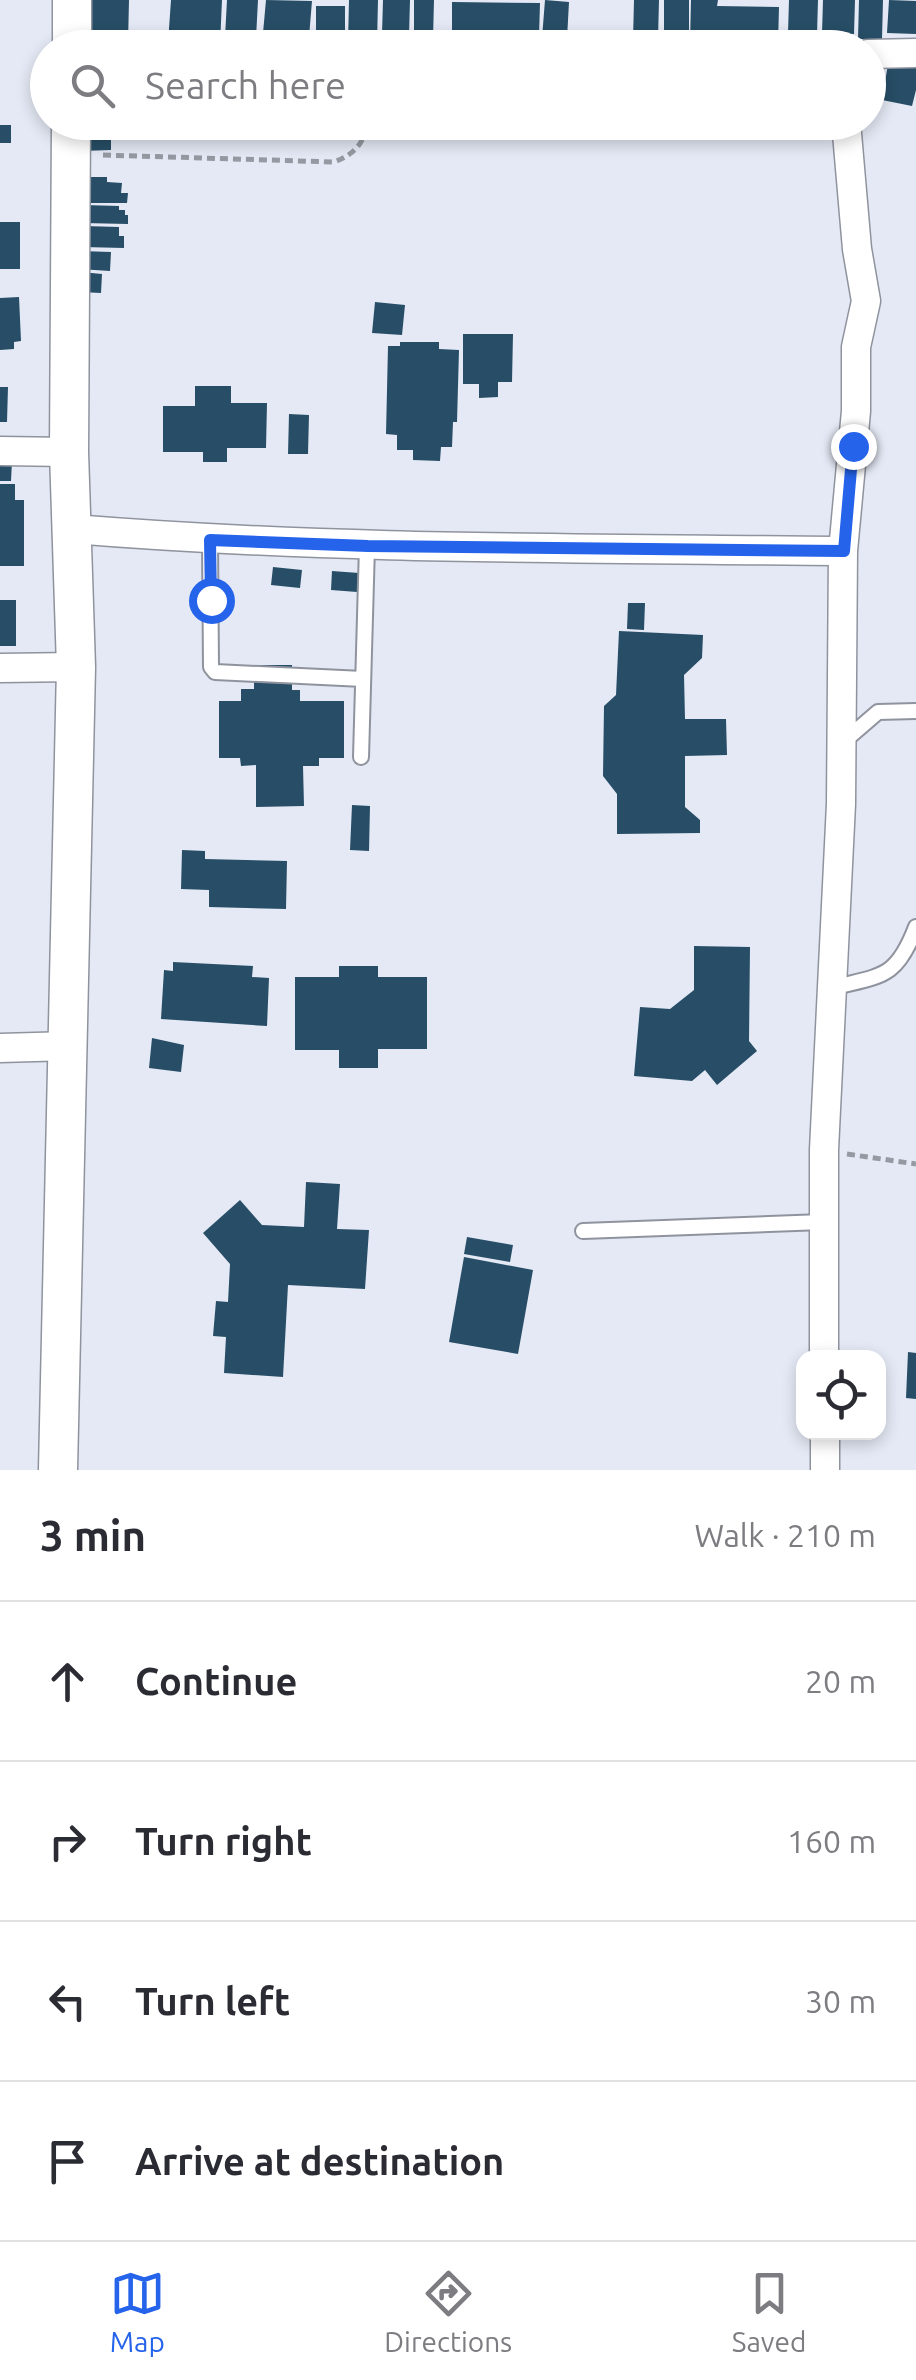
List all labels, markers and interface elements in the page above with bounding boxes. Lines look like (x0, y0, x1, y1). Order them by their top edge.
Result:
search box (30, 30, 886, 140)
icon: search (65, 58, 120, 113)
text: Search here (145, 64, 346, 106)
route end (831, 424, 877, 470)
route start (189, 578, 235, 624)
map controls (796, 1350, 886, 1440)
button: locate (796, 1350, 886, 1440)
text: 3 min (40, 1512, 146, 1559)
text: Walk · 210 m (694, 1517, 876, 1553)
icon: ahead (40, 1654, 95, 1709)
text: Continue (135, 1660, 297, 1702)
text: 20 m (805, 1663, 876, 1699)
icon: right (40, 1814, 95, 1869)
text: Turn right (135, 1820, 312, 1862)
text: 160 m (787, 1823, 876, 1859)
icon: left (40, 1974, 95, 2029)
text: Turn left (135, 1980, 290, 2022)
text: 30 m (805, 1983, 876, 2019)
icon: arrive (40, 2134, 95, 2189)
text: Arrive at destination (135, 2140, 504, 2182)
tab: Map (110, 2266, 165, 2357)
tab: Directions (384, 2266, 512, 2357)
tab: Saved (732, 2266, 806, 2357)

